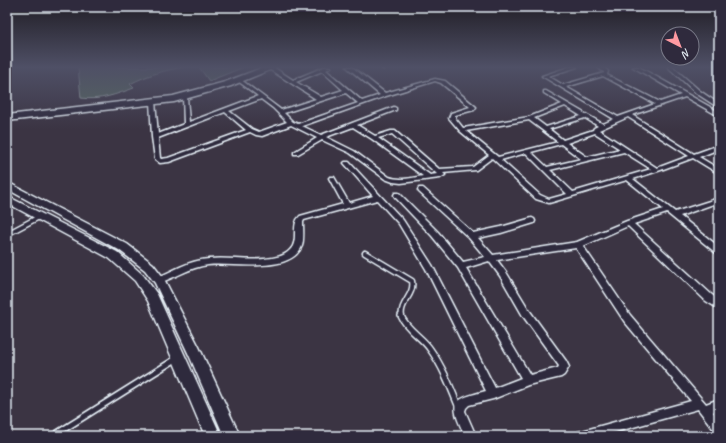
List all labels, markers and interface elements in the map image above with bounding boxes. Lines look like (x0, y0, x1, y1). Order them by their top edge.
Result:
north arrow (660, 26, 700, 66)
text: N (678, 46, 694, 62)

